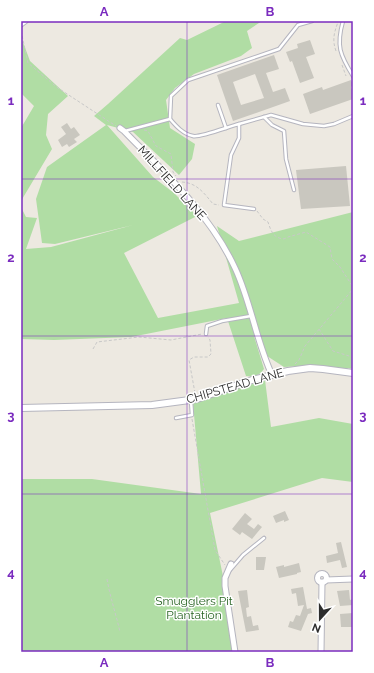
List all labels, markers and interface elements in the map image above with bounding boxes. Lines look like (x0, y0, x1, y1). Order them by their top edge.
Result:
text: A (100, 4, 109, 19)
text: B (266, 4, 275, 19)
text: 1 (8, 93, 15, 108)
text: 1 (360, 93, 367, 108)
street label: MILLFIELD LANE (135, 143, 209, 223)
text: 2 (7, 250, 15, 265)
text: 2 (359, 250, 367, 265)
street label: CHIPSTEAD LANE (185, 365, 285, 407)
text: 3 (7, 408, 15, 423)
text: 3 (359, 408, 367, 423)
text: 4 (7, 565, 15, 580)
text: 4 (359, 565, 367, 580)
park label: Smugglers Pit Plantation (155, 594, 233, 622)
north arrow (300, 599, 340, 639)
text: N (310, 620, 323, 635)
text: A (100, 655, 109, 670)
text: B (266, 655, 275, 670)

